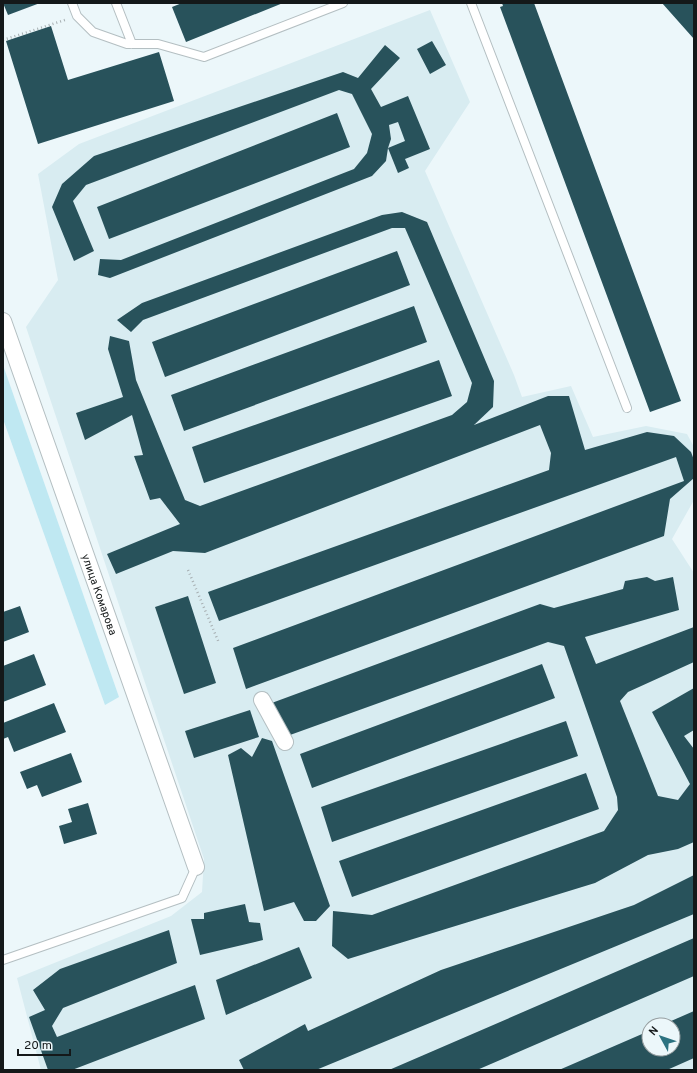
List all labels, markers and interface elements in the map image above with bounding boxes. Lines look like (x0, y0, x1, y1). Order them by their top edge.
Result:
street label: улица Комарова (78, 552, 120, 638)
north arrow (641, 1017, 681, 1057)
text: N (646, 1024, 662, 1039)
scale bar (18, 1031, 70, 1057)
text: 20 m (24, 1038, 52, 1054)

